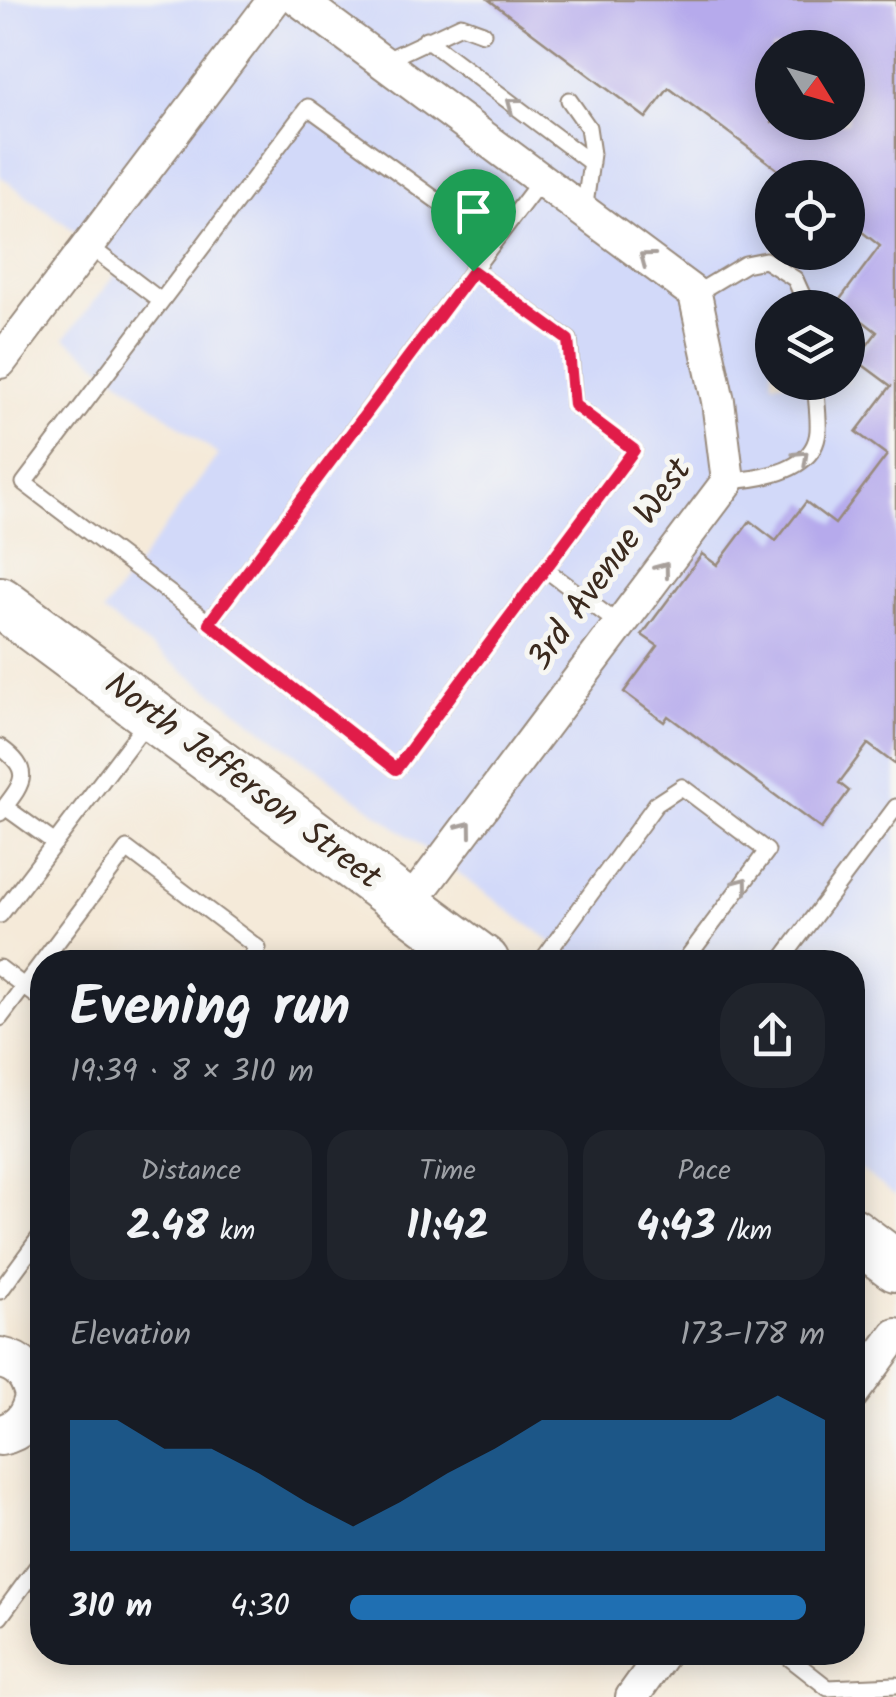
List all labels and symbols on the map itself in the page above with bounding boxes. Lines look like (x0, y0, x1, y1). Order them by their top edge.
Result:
north arrow (755, 30, 865, 140)
one-way arrow (506, 99, 524, 116)
pin (431, 169, 516, 272)
one-way arrow (639, 253, 657, 270)
street label: 3rd Avenue West (514, 446, 708, 683)
one-way arrow (790, 450, 808, 468)
one-way arrow (651, 562, 668, 580)
street label: North Jefferson Street (91, 659, 393, 906)
one-way arrow (455, 821, 472, 839)
one-way arrow (731, 877, 748, 895)

